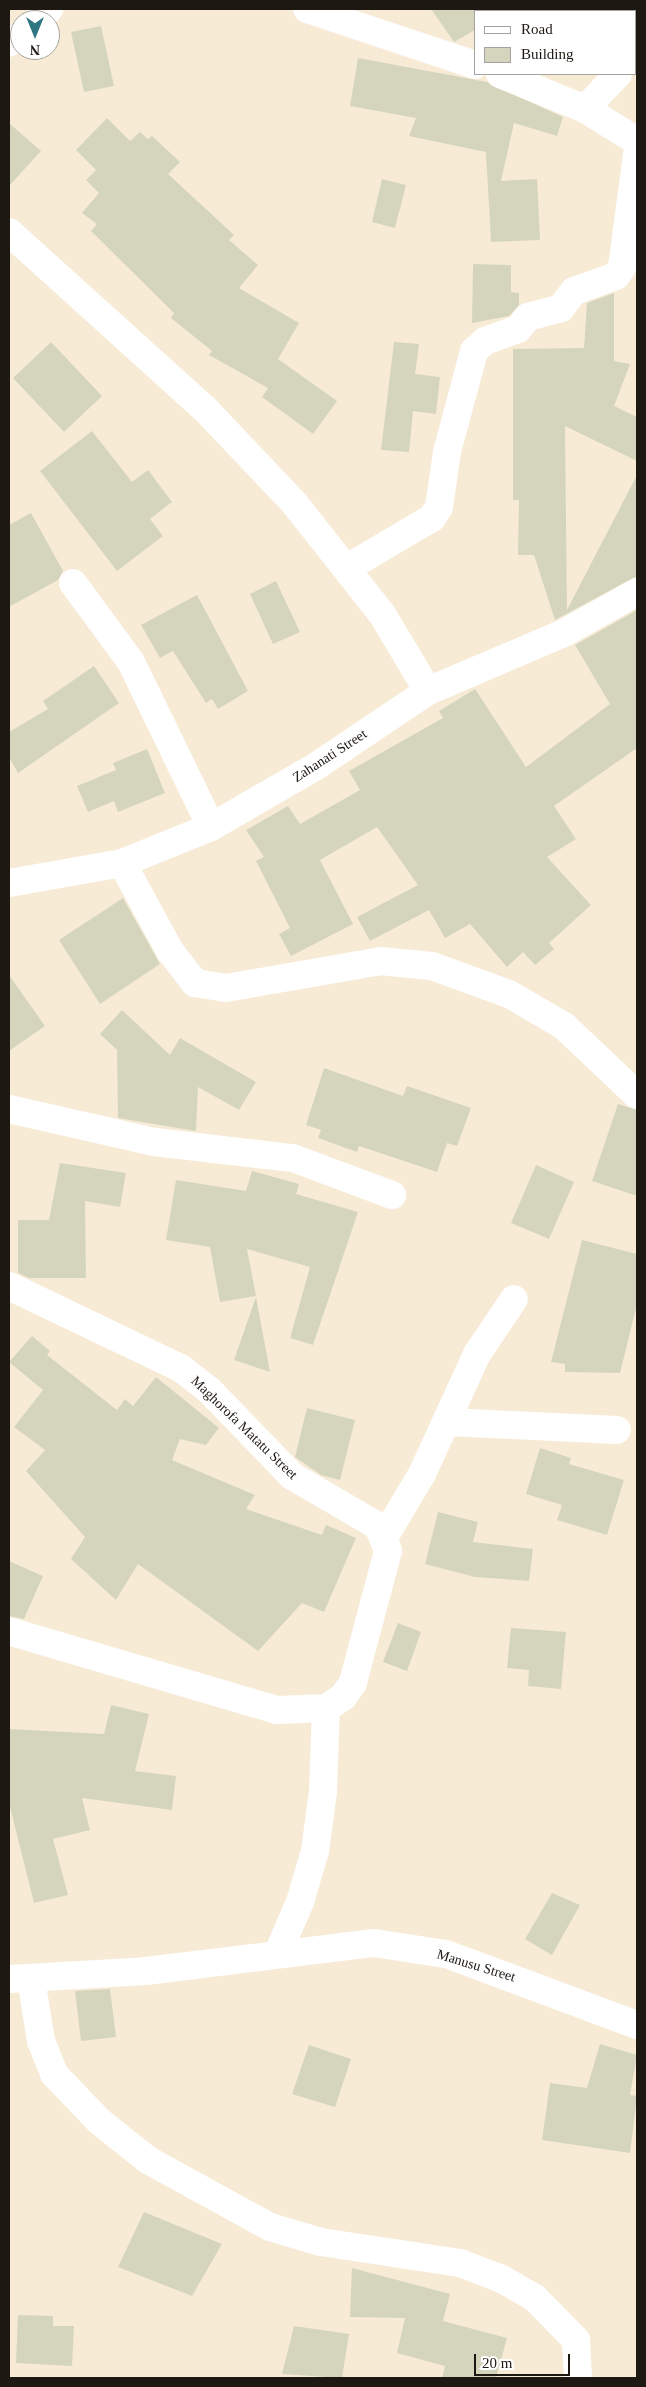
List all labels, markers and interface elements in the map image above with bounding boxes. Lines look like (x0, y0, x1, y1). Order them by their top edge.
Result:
north arrow (10, 10, 60, 60)
legend (473, 10, 636, 75)
text: Road (521, 21, 553, 37)
text: N (30, 42, 40, 57)
text: Building (521, 46, 574, 62)
street label: Zahanati Street (290, 726, 370, 786)
street label: Maghorofa Matatu Street (187, 1373, 301, 1483)
street label: Manusu Street (435, 1946, 517, 1986)
scale bar (476, 2344, 572, 2376)
text: 20 m (482, 2355, 512, 2371)

